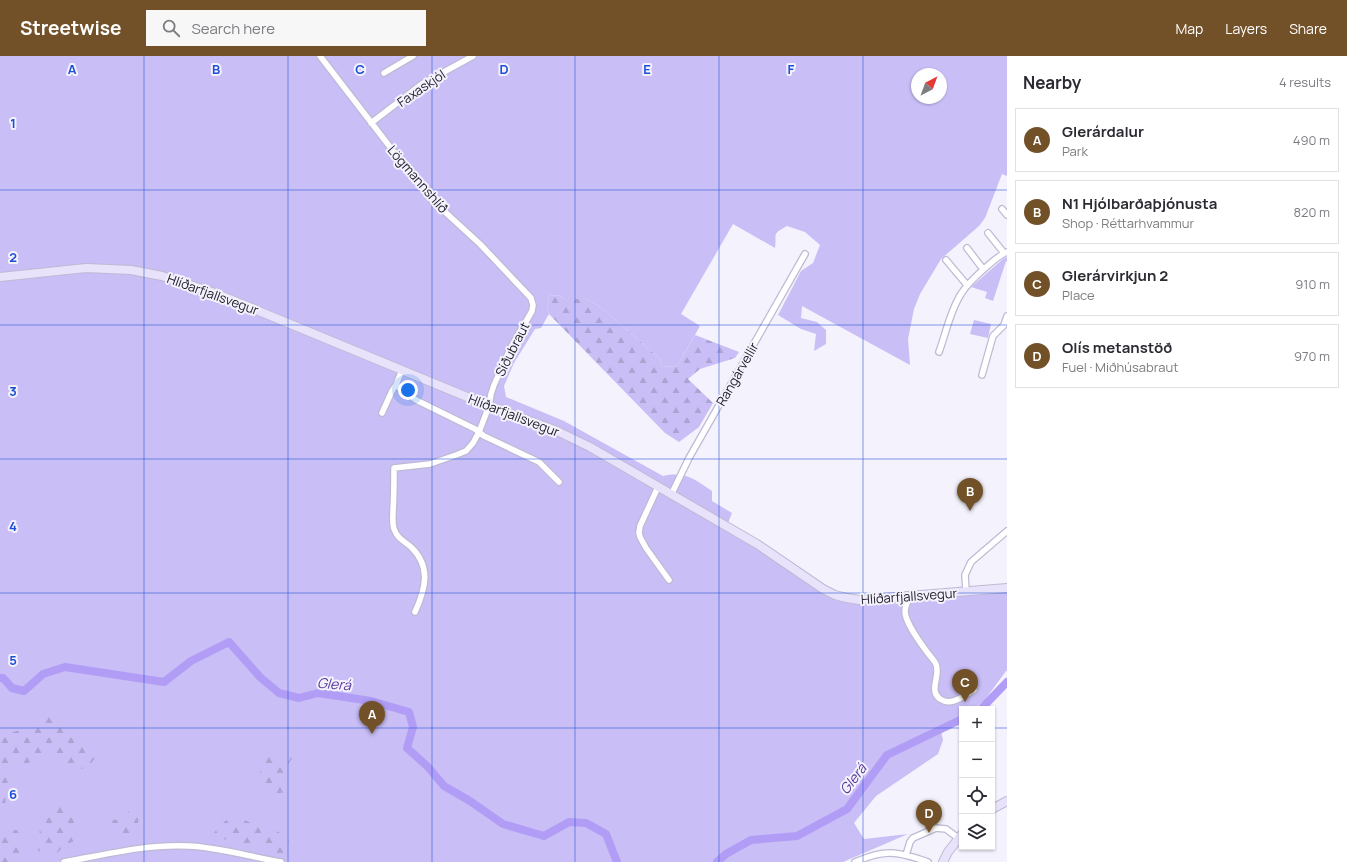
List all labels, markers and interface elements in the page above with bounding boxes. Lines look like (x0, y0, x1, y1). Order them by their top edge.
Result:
search box (146, 10, 426, 46)
text: Streetwise (20, 15, 122, 41)
icon: search (160, 17, 182, 39)
text: Search here (192, 18, 275, 39)
text: Map (1175, 19, 1203, 38)
text: Layers (1225, 19, 1267, 38)
text: Share (1289, 19, 1327, 38)
text: A (68, 60, 77, 78)
text: B (212, 60, 220, 78)
text: C (355, 60, 365, 78)
text: D (499, 60, 509, 78)
text: E (643, 60, 651, 78)
text: F (788, 60, 795, 78)
street label: Faxaskjól (393, 65, 449, 111)
north arrow (911, 68, 947, 104)
text: Nearby (1023, 71, 1081, 94)
text: 4 results (1279, 73, 1331, 91)
text: 1 (10, 114, 16, 132)
text: Glerárdalur (1062, 121, 1144, 142)
text: A (1033, 131, 1041, 149)
text: 490 m (1293, 131, 1330, 149)
street label: Lögmannshlíð (384, 141, 453, 217)
text: Park (1062, 142, 1088, 160)
text: N1 Hjólbarðaþjónusta (1062, 193, 1217, 214)
text: B (1033, 203, 1041, 221)
text: 820 m (1293, 203, 1330, 221)
text: Shop · Réttarhvammur (1062, 214, 1194, 232)
text: 2 (9, 248, 17, 266)
text: Glerárvirkjun 2 (1062, 265, 1168, 286)
street label: Hlíðarfjallsvegur (165, 269, 262, 319)
text: C (1032, 275, 1042, 293)
text: 910 m (1295, 275, 1330, 293)
text: Place (1062, 286, 1095, 304)
street label: Síðubraut (491, 319, 533, 379)
text: Olís metanstöð (1062, 337, 1172, 358)
street label: Rangárvellir (712, 339, 763, 409)
text: D (1032, 347, 1042, 365)
text: 970 m (1294, 347, 1330, 365)
text: Fuel · Miðhúsabraut (1062, 358, 1178, 376)
your location (398, 380, 418, 400)
text: 3 (9, 382, 17, 400)
street label: Hlíðarfjallsvegur (466, 389, 562, 441)
pin: B (957, 478, 983, 511)
text: 4 (9, 517, 17, 535)
street label: Hlíðarfjallsvegur (860, 584, 958, 608)
text: 5 (9, 651, 17, 669)
pin: C (952, 669, 978, 702)
water label: Glerá (316, 673, 353, 694)
pin: A (359, 701, 385, 734)
map controls (959, 706, 995, 850)
button: + (959, 706, 995, 742)
button: − (959, 742, 995, 778)
water label: Glerá (835, 758, 871, 798)
button: locate (959, 778, 995, 814)
text: 6 (9, 785, 17, 803)
pin: D (916, 800, 942, 833)
button: layers (959, 814, 995, 850)

